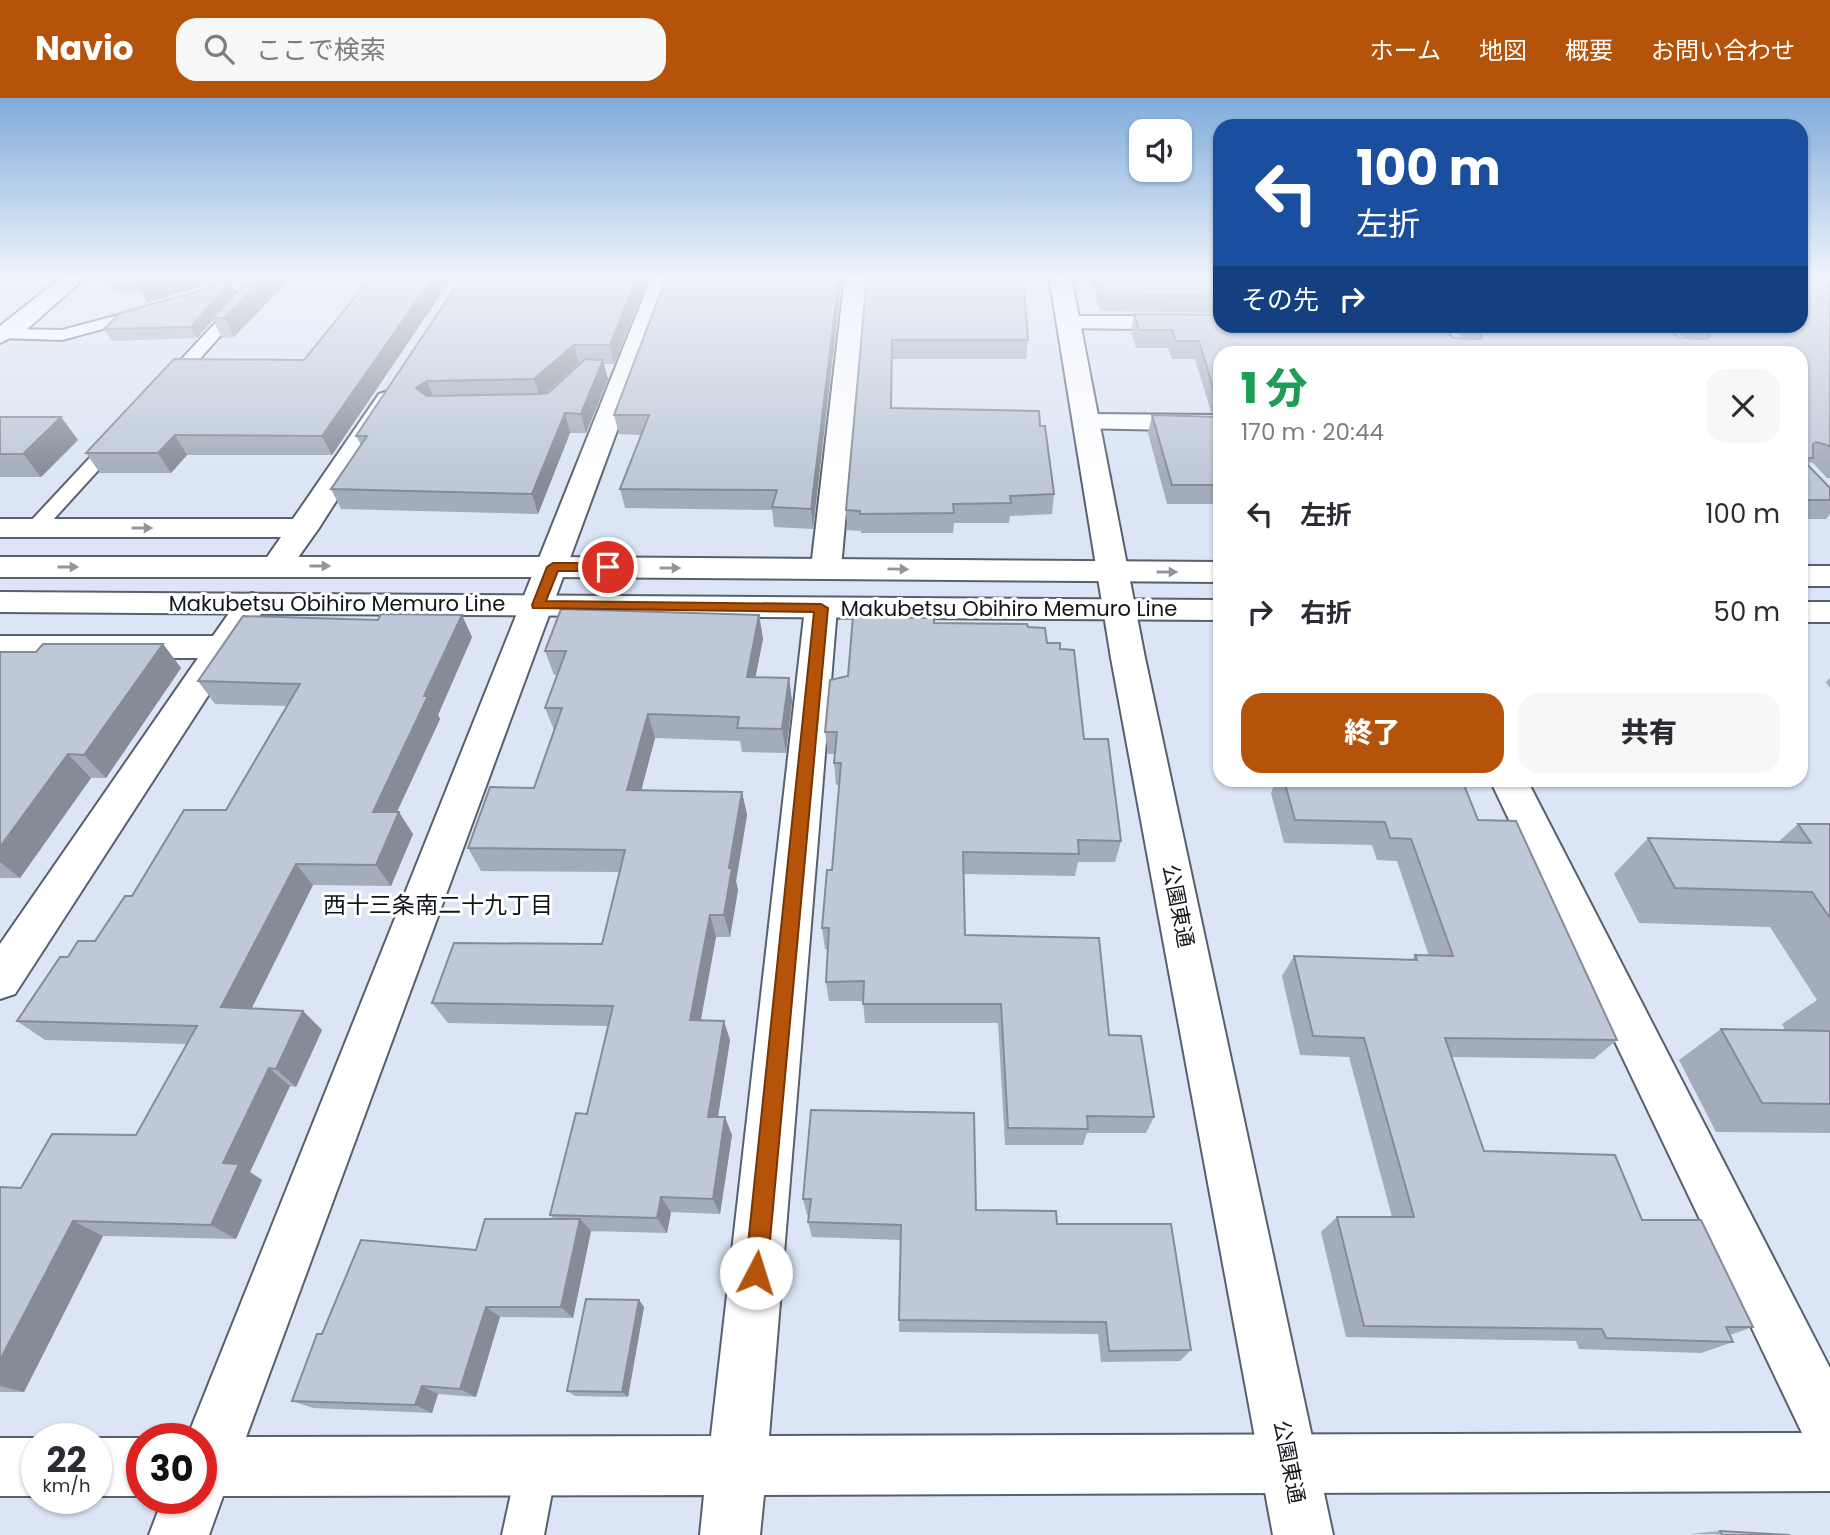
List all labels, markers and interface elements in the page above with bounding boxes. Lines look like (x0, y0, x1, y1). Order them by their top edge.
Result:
search box (176, 18, 666, 81)
text: Navio (35, 25, 134, 72)
icon: search (200, 30, 238, 68)
text: ここで検索 (256, 32, 386, 68)
text: ホーム (1370, 34, 1441, 67)
text: 地図 (1479, 34, 1527, 67)
text: 概要 (1565, 34, 1613, 67)
text: お問い合わせ (1651, 34, 1795, 67)
map controls (1129, 119, 1192, 182)
button: sound (1129, 119, 1192, 182)
text: 100 m (1356, 134, 1501, 202)
icon: left (1241, 147, 1332, 238)
text: 左折 (1356, 201, 1420, 246)
icon: right (1333, 280, 1371, 318)
text: その先 (1241, 282, 1319, 318)
text: 1 分 (1241, 359, 1307, 418)
button: close (1706, 369, 1780, 443)
text: 170 m · 20:44 (1241, 416, 1384, 448)
icon: left (1241, 495, 1279, 533)
text: 100 m (1705, 496, 1780, 532)
text: 左折 (1300, 497, 1352, 533)
one-way arrow (131, 522, 153, 534)
pin (578, 537, 638, 597)
icon: arrive (589, 548, 627, 586)
one-way arrow (309, 560, 331, 572)
one-way arrow (57, 561, 79, 573)
one-way arrow (659, 562, 681, 574)
one-way arrow (887, 563, 909, 575)
one-way arrow (1156, 566, 1178, 578)
street label: Makubetsu Obihiro Memuro Line (169, 589, 505, 618)
icon: right (1241, 593, 1279, 631)
street label: Makubetsu Obihiro Memuro Line (841, 594, 1177, 623)
text: 50 m (1714, 594, 1780, 630)
text: 右折 (1300, 595, 1352, 631)
button: 終了 (1241, 693, 1504, 773)
button: 共有 (1518, 693, 1780, 773)
street label: 公園東通 (1156, 862, 1201, 950)
district label: 西十三条南二十九丁目 (323, 889, 553, 921)
position arrow (719, 1236, 793, 1310)
street label: 公園東通 (1267, 1418, 1312, 1506)
speed limit sign: 30 (126, 1423, 217, 1514)
text: 22 (47, 1435, 86, 1484)
text: km/h (43, 1473, 90, 1498)

